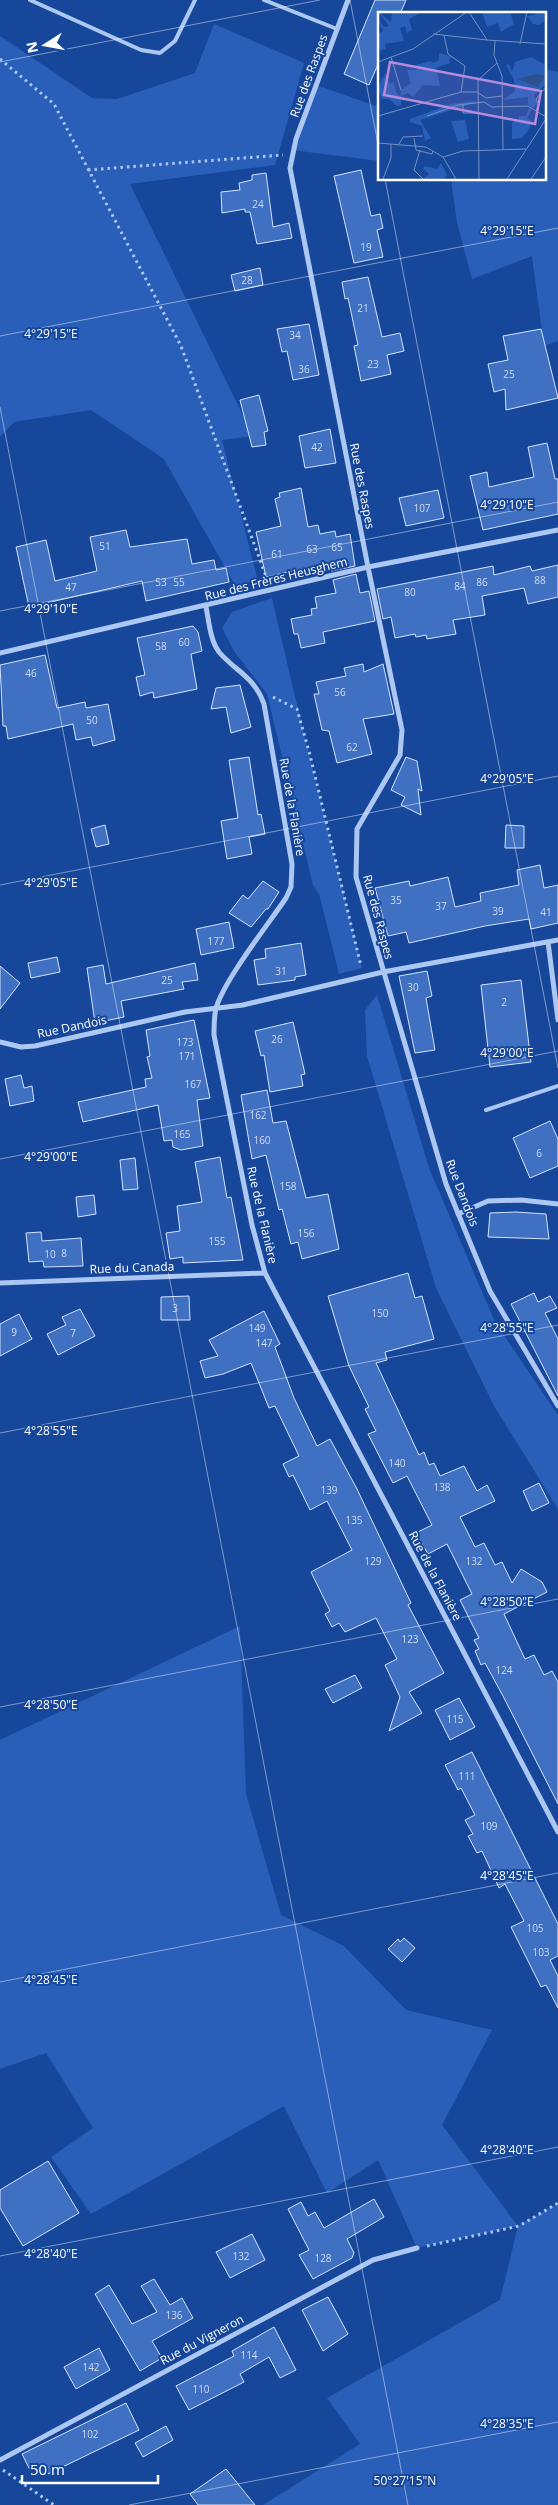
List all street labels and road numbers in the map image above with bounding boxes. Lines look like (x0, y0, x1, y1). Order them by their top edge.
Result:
street label: Rue des Raspes (286, 32, 332, 120)
street label: Rue des Raspes (346, 442, 379, 531)
street label: Rue des Frères Heusghem (203, 553, 349, 604)
street label: Rue de la Flanière (276, 757, 310, 858)
street label: Rue des Raspes (359, 873, 398, 961)
street label: Rue Dandois (36, 1011, 108, 1042)
street label: Rue Dandois (442, 1157, 483, 1229)
street label: Rue de la Flanière (243, 1165, 282, 1265)
street label: Rue du Canada (89, 1258, 175, 1277)
street label: Rue de la Flanière (405, 1528, 466, 1624)
street label: Rue du Vigneron (157, 2310, 247, 2369)

